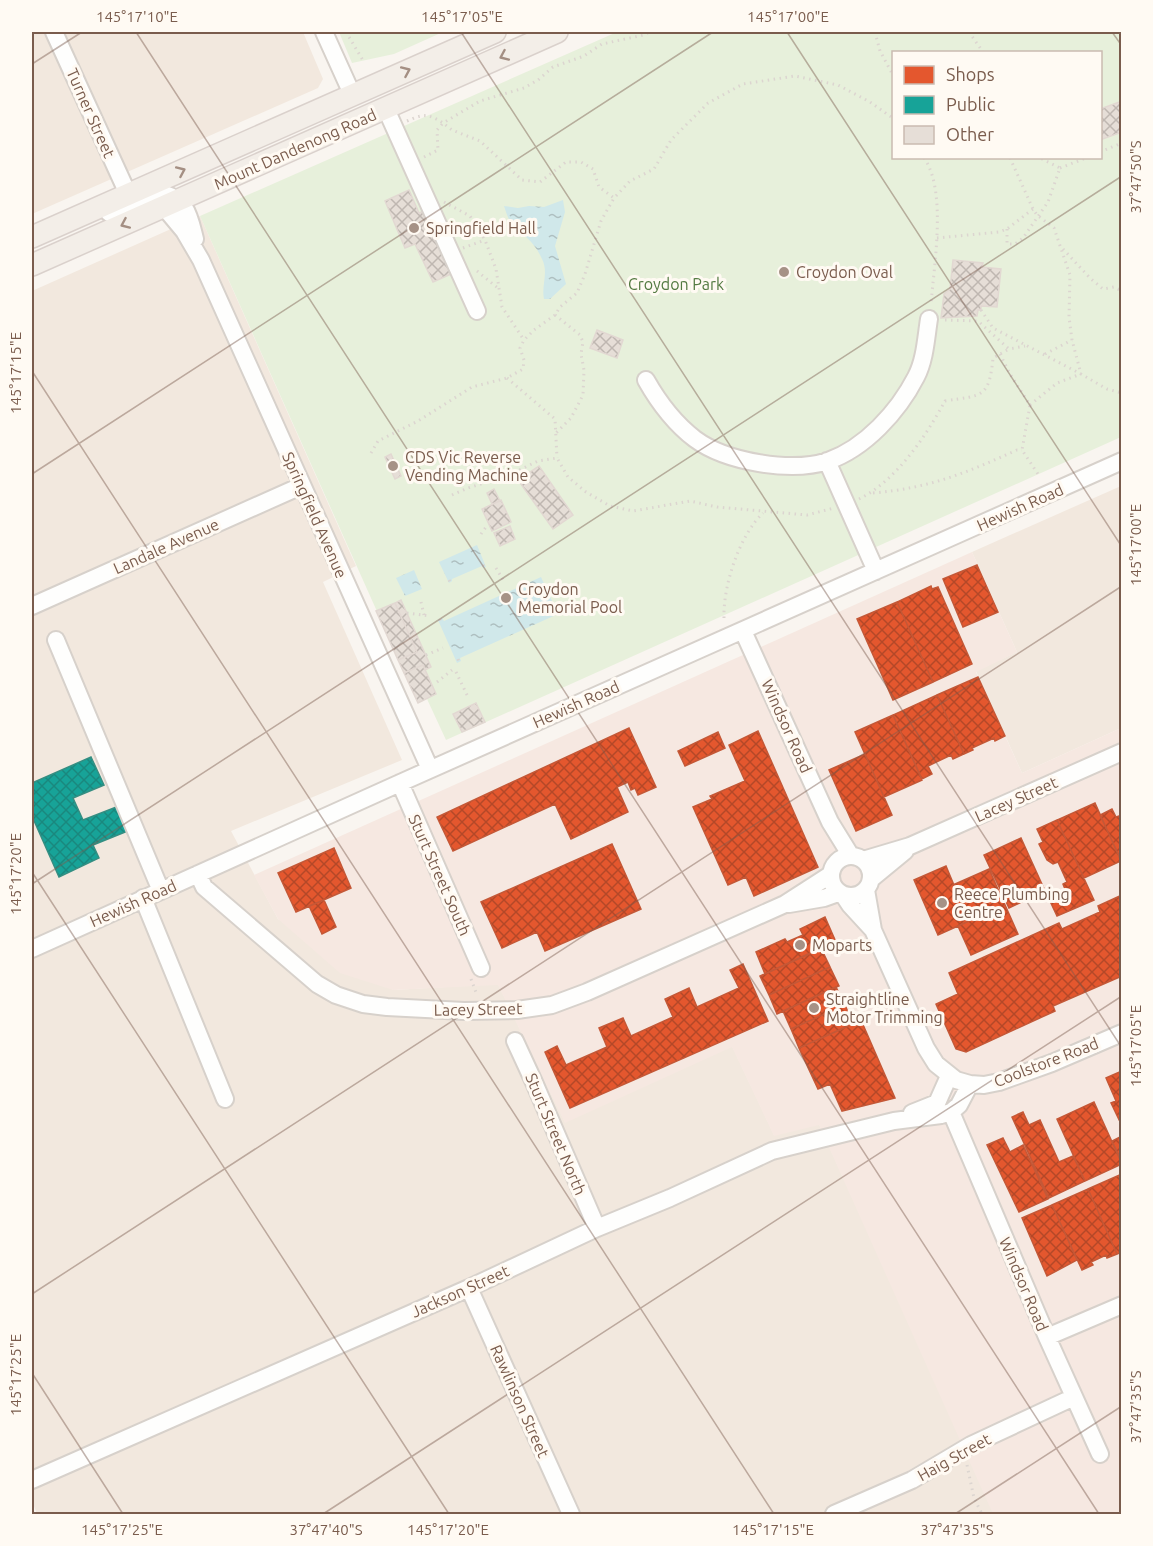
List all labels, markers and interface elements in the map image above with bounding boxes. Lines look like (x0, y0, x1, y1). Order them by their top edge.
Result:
text: 145°17'10"E (96, 8, 178, 25)
text: 145°17'05"E (421, 8, 503, 25)
text: 145°17'00"E (747, 8, 829, 25)
one-way arrow (499, 48, 510, 60)
legend (892, 51, 1102, 159)
text: Shops (946, 64, 995, 84)
street label: Turner Street (63, 65, 119, 161)
one-way arrow (400, 66, 411, 78)
text: Public (946, 94, 995, 114)
street label: Mount Dandenong Road (211, 105, 379, 193)
text: Other (946, 124, 994, 144)
text: 37°47'50"S (1127, 140, 1144, 214)
one-way arrow (175, 166, 186, 178)
one-way arrow (121, 216, 132, 228)
place label: Springfield Hall (426, 219, 536, 237)
marker: Springfield Hall (407, 221, 421, 235)
place label: Croydon Oval (796, 263, 893, 281)
marker: Croydon Oval (777, 265, 791, 279)
park label: Croydon Park (628, 275, 724, 293)
text: 145°17'15"E (7, 332, 24, 414)
place label: CDS Vic Reverse Vending Machine (405, 448, 528, 484)
street label: Springfield Avenue (279, 449, 351, 581)
marker: CDS Vic Reverse Vending Machine (386, 459, 400, 473)
street label: Hewish Road (974, 480, 1066, 534)
text: 145°17'00"E (1127, 504, 1144, 586)
street label: Landale Avenue (110, 515, 222, 577)
place label: Croydon Memorial Pool (518, 580, 622, 616)
marker: Croydon Memorial Pool (499, 591, 513, 605)
street label: Windsor Road (758, 676, 816, 776)
street label: Hewish Road (530, 677, 622, 731)
street label: Lacey Street (972, 772, 1061, 825)
street label: Sturt Street South (405, 812, 475, 938)
text: 145°17'20"E (7, 833, 24, 915)
street label: Hewish Road (87, 876, 179, 930)
place label: Reece Plumbing Centre (954, 885, 1070, 921)
marker: Reece Plumbing Centre (935, 896, 949, 910)
place label: Moparts (812, 936, 872, 954)
marker: Moparts (793, 938, 807, 952)
place label: Straightline Motor Trimming (826, 990, 943, 1026)
street label: Lacey Street (434, 999, 523, 1019)
marker: Straightline Motor Trimming (807, 1001, 821, 1015)
text: 145°17'05"E (1127, 1005, 1144, 1087)
street label: Coolstore Road (991, 1034, 1101, 1090)
street label: Sturt Street North (522, 1070, 590, 1198)
street label: Windsor Road (996, 1234, 1052, 1334)
street label: Jackson Street (408, 1261, 512, 1321)
text: 145°17'25"E (7, 1334, 24, 1416)
street label: Rawlinson Street (487, 1342, 553, 1461)
text: 37°47'35"S (1127, 1370, 1144, 1444)
street label: Haig Street (914, 1429, 994, 1484)
text: 145°17'25"E (81, 1521, 163, 1538)
text: 37°47'40"S (289, 1521, 363, 1538)
text: 145°17'20"E (407, 1521, 489, 1538)
text: 145°17'15"E (732, 1521, 814, 1538)
text: 37°47'35"S (920, 1521, 994, 1538)

